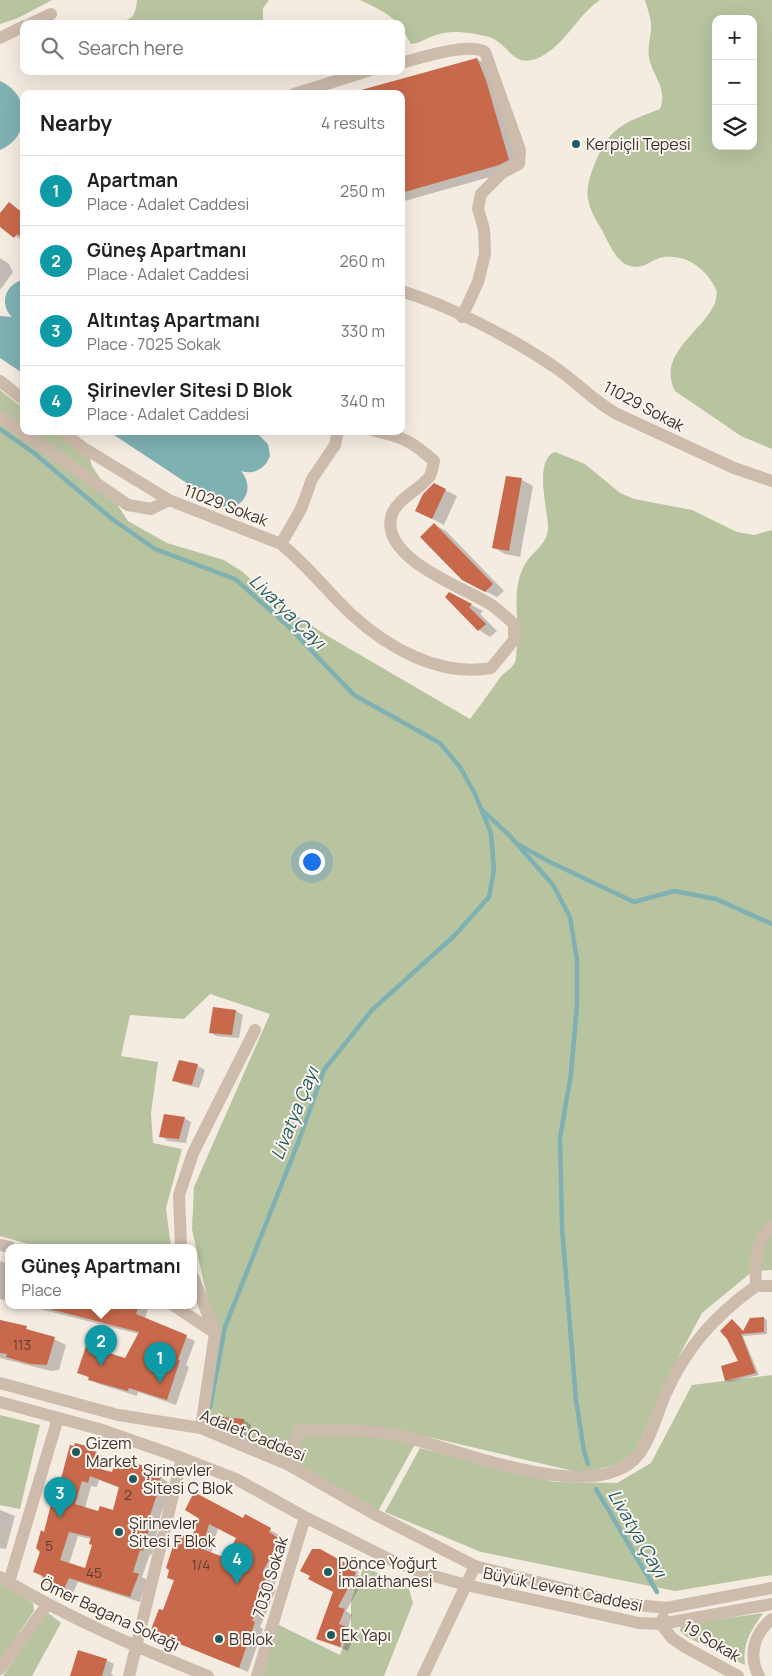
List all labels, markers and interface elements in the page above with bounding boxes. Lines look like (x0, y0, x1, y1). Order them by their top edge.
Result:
map controls (712, 15, 757, 150)
button: + (712, 15, 757, 60)
search box (20, 20, 405, 75)
icon: search (38, 34, 66, 62)
text: Search here (78, 35, 184, 61)
button: − (712, 60, 757, 105)
button: layers (712, 105, 757, 150)
text: Nearby (40, 109, 112, 137)
text: 4 results (321, 112, 385, 134)
place label: Kerpiçli Tepesi (586, 133, 691, 155)
marker: Kerpiçli Tepesi (570, 138, 582, 150)
text: Apartman (87, 167, 178, 193)
text: 1 (52, 180, 60, 202)
text: 250 m (340, 180, 385, 202)
text: Place · Adalet Caddesi (87, 193, 249, 215)
text: Güneş Apartmanı (87, 237, 246, 263)
text: 2 (51, 250, 61, 272)
text: 260 m (339, 250, 385, 272)
text: Place · Adalet Caddesi (87, 263, 249, 285)
text: Altıntaş Apartmanı (87, 307, 260, 333)
text: 3 (51, 320, 61, 342)
text: 330 m (341, 320, 385, 342)
text: Place · 7025 Sokak (87, 333, 221, 355)
street label: 11029 Sokak (600, 375, 689, 437)
text: Şirinevler Sitesi D Blok (87, 377, 292, 403)
text: 4 (51, 390, 61, 412)
text: 340 m (340, 390, 385, 412)
text: Place · Adalet Caddesi (87, 403, 249, 425)
street label: 11029 Sokak (181, 479, 272, 532)
water label: Livatya Çayı (245, 568, 333, 655)
your location (299, 849, 325, 875)
water label: Livatya Çayı (265, 1062, 324, 1163)
popup (5, 1244, 197, 1309)
text: Güneş Apartmanı (21, 1253, 181, 1279)
text: Place (21, 1279, 62, 1301)
pin: 2 (85, 1325, 117, 1366)
house number: 113 (13, 1335, 31, 1354)
pin: 1 (144, 1342, 176, 1383)
street label: Adalet Caddesi (197, 1404, 309, 1466)
place label: Gizem Market (86, 1432, 138, 1472)
marker: Gizem Market (70, 1446, 82, 1458)
place label: Şirinevler Sitesi C Blok (143, 1459, 234, 1499)
marker: Şirinevler Sitesi C Blok (127, 1473, 139, 1485)
pin: 3 (44, 1477, 76, 1518)
house number: 2 (124, 1485, 132, 1504)
water label: Livatya Çayı (603, 1485, 674, 1583)
place label: Şirinevler Sitesi F Blok (129, 1512, 217, 1552)
marker: Şirinevler Sitesi F Blok (113, 1526, 125, 1538)
street label: 7030 Sokak (247, 1533, 293, 1620)
house number: 5 (45, 1536, 53, 1555)
pin: 4 (221, 1543, 253, 1584)
place label: Dönce Yoğurt İmalathanesi (338, 1552, 437, 1592)
house number: 1/4 (191, 1555, 211, 1574)
street label: Büyük Levent Caddesi (481, 1561, 645, 1617)
house number: 45 (86, 1563, 102, 1582)
marker: Dönce Yoğurt İmalathanesi (322, 1566, 334, 1578)
street label: Ömer Bagana Sokağı (37, 1572, 183, 1656)
street label: 19 Sokak (679, 1615, 746, 1667)
place label: Ek Yapı (341, 1624, 391, 1646)
place label: B Blok (229, 1628, 274, 1650)
marker: Ek Yapı (325, 1629, 337, 1641)
marker: B Blok (213, 1633, 225, 1645)

